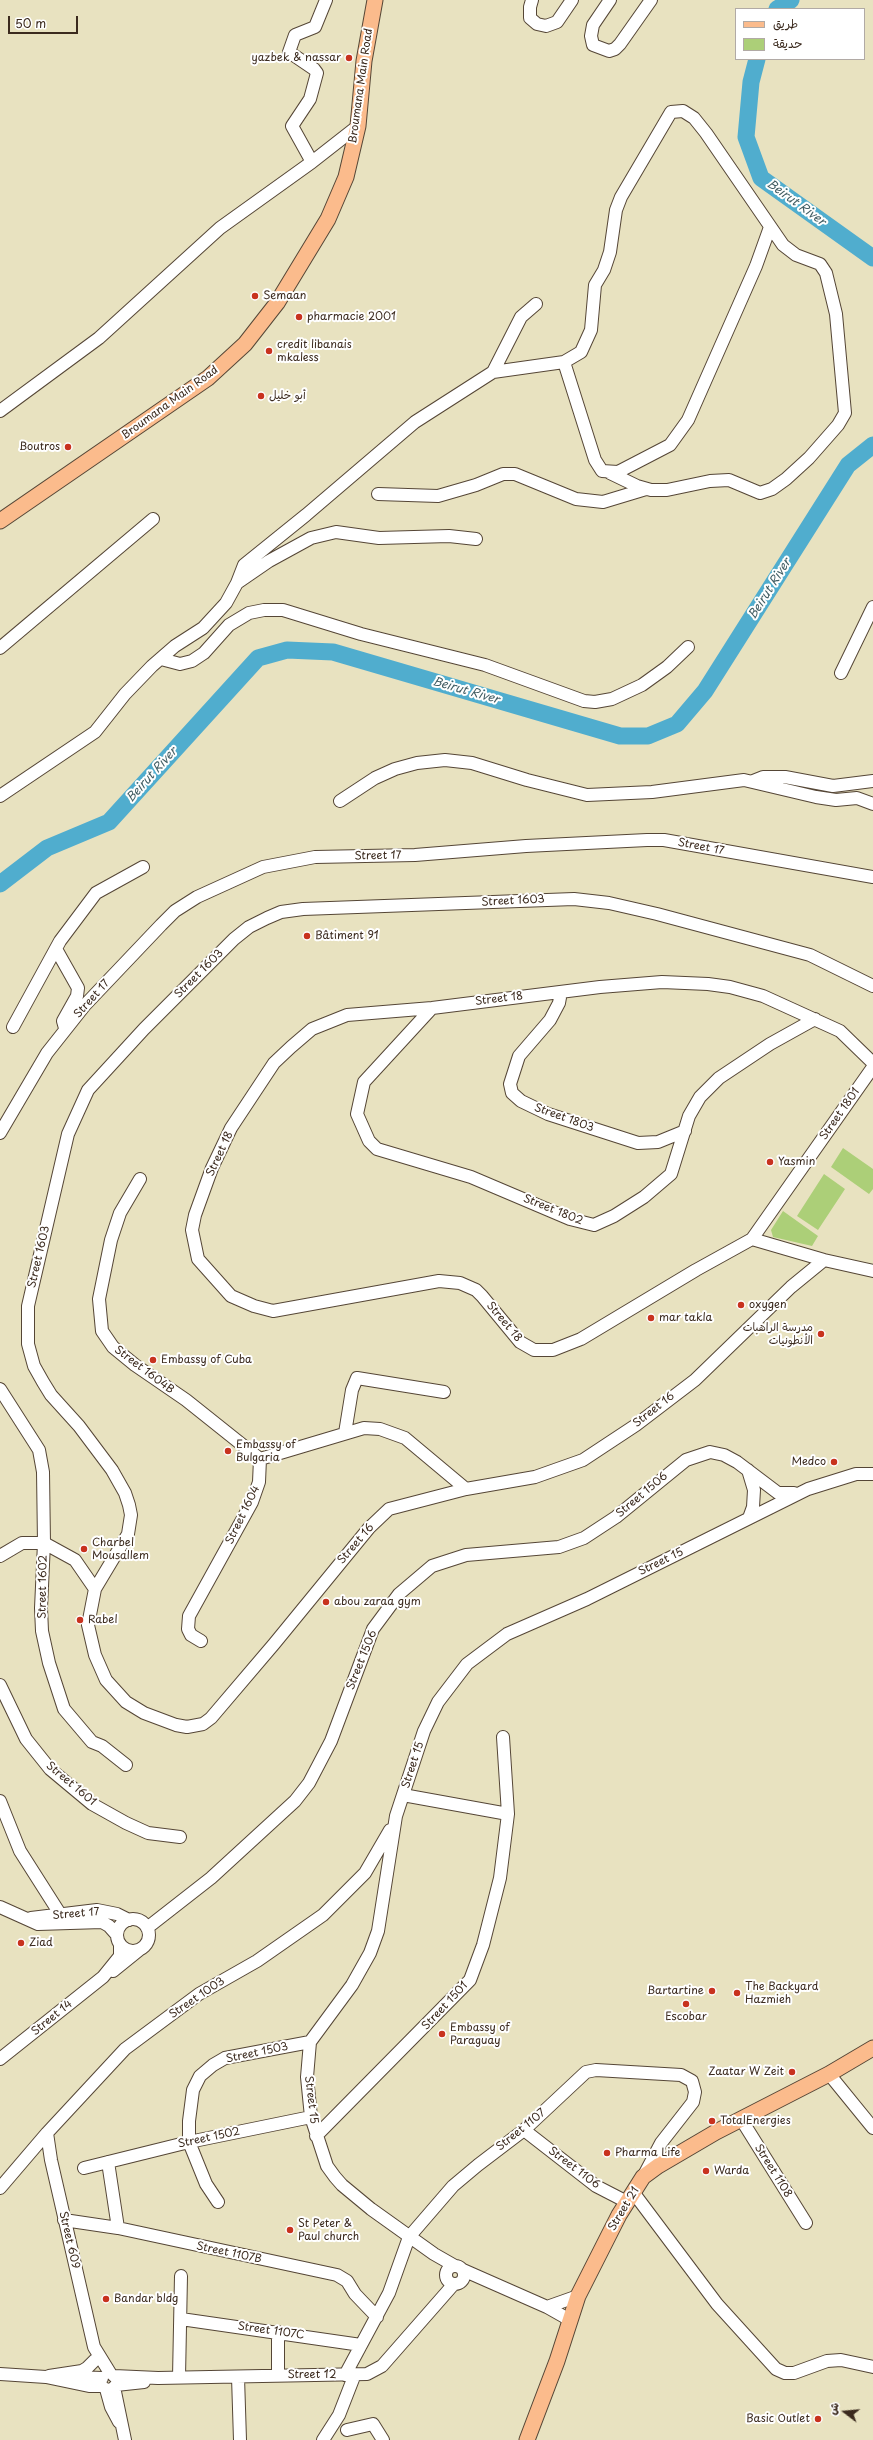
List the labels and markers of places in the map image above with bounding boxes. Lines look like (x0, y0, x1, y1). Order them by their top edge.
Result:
place label: yazbek & nassar (252, 51, 341, 65)
marker: yazbek & nassar (344, 53, 354, 63)
place label: Semaan (263, 289, 306, 303)
marker: Semaan (250, 291, 260, 301)
place label: pharmacie 2001 (307, 310, 396, 324)
marker: pharmacie 2001 (294, 312, 304, 322)
place label: credit libanais mkaless (277, 338, 352, 364)
marker: credit libanais mkaless (264, 346, 274, 356)
place label: أبو خليل (269, 389, 306, 403)
marker: أبو خليل (256, 391, 266, 401)
place label: Boutros (19, 440, 60, 454)
marker: Boutros (63, 442, 73, 452)
place label: Bâtiment 91 (315, 929, 379, 943)
marker: Bâtiment 91 (302, 931, 312, 941)
place label: Yasmin (778, 1155, 815, 1169)
marker: Yasmin (765, 1157, 775, 1167)
place label: oxygen (749, 1298, 787, 1312)
marker: oxygen (736, 1300, 746, 1310)
place label: mar takla (659, 1311, 712, 1325)
marker: mar takla (646, 1313, 656, 1323)
place label: مدرسة الراهبات الأنطونيات (743, 1321, 813, 1347)
marker: مدرسة الراهبات الأنطونيات (816, 1329, 826, 1339)
place label: Embassy of Cuba (161, 1353, 252, 1367)
marker: Embassy of Cuba (148, 1355, 158, 1365)
place label: Embassy of Bulgaria (236, 1438, 296, 1464)
marker: Embassy of Bulgaria (223, 1446, 233, 1456)
place label: Medco (791, 1455, 826, 1469)
marker: Medco (829, 1457, 839, 1467)
place label: Charbel Mousallem (92, 1536, 149, 1562)
marker: Charbel Mousallem (79, 1544, 89, 1554)
place label: abou zaraa gym (334, 1595, 421, 1609)
marker: abou zaraa gym (321, 1597, 331, 1607)
place label: Rabel (88, 1613, 118, 1627)
marker: Rabel (75, 1615, 85, 1625)
place label: Ziad (29, 1936, 53, 1950)
marker: Ziad (16, 1938, 26, 1948)
place label: The Backyard Hazmieh (745, 1980, 819, 2006)
place label: Bartartine (647, 1984, 704, 1998)
marker: Bartartine (707, 1986, 717, 1996)
marker: The Backyard Hazmieh (732, 1988, 742, 1998)
marker: Escobar (681, 1999, 691, 2009)
place label: Escobar (665, 2010, 707, 2024)
place label: Embassy of Paraguay (450, 2021, 510, 2047)
marker: Embassy of Paraguay (437, 2029, 447, 2039)
place label: Zaatar W Zeit (708, 2065, 784, 2079)
marker: Zaatar W Zeit (787, 2067, 797, 2077)
place label: TotalEnergies (720, 2114, 791, 2128)
marker: TotalEnergies (707, 2116, 717, 2126)
place label: Pharma Life (615, 2146, 680, 2160)
marker: Pharma Life (602, 2148, 612, 2158)
place label: Warda (714, 2164, 749, 2178)
marker: Warda (701, 2166, 711, 2176)
place label: St Peter & Paul church (298, 2217, 359, 2243)
marker: St Peter & Paul church (285, 2225, 295, 2235)
place label: Bandar bldg (114, 2292, 178, 2306)
marker: Bandar bldg (101, 2294, 111, 2304)
place label: Basic Outlet (746, 2412, 810, 2426)
marker: Basic Outlet (813, 2414, 823, 2424)

